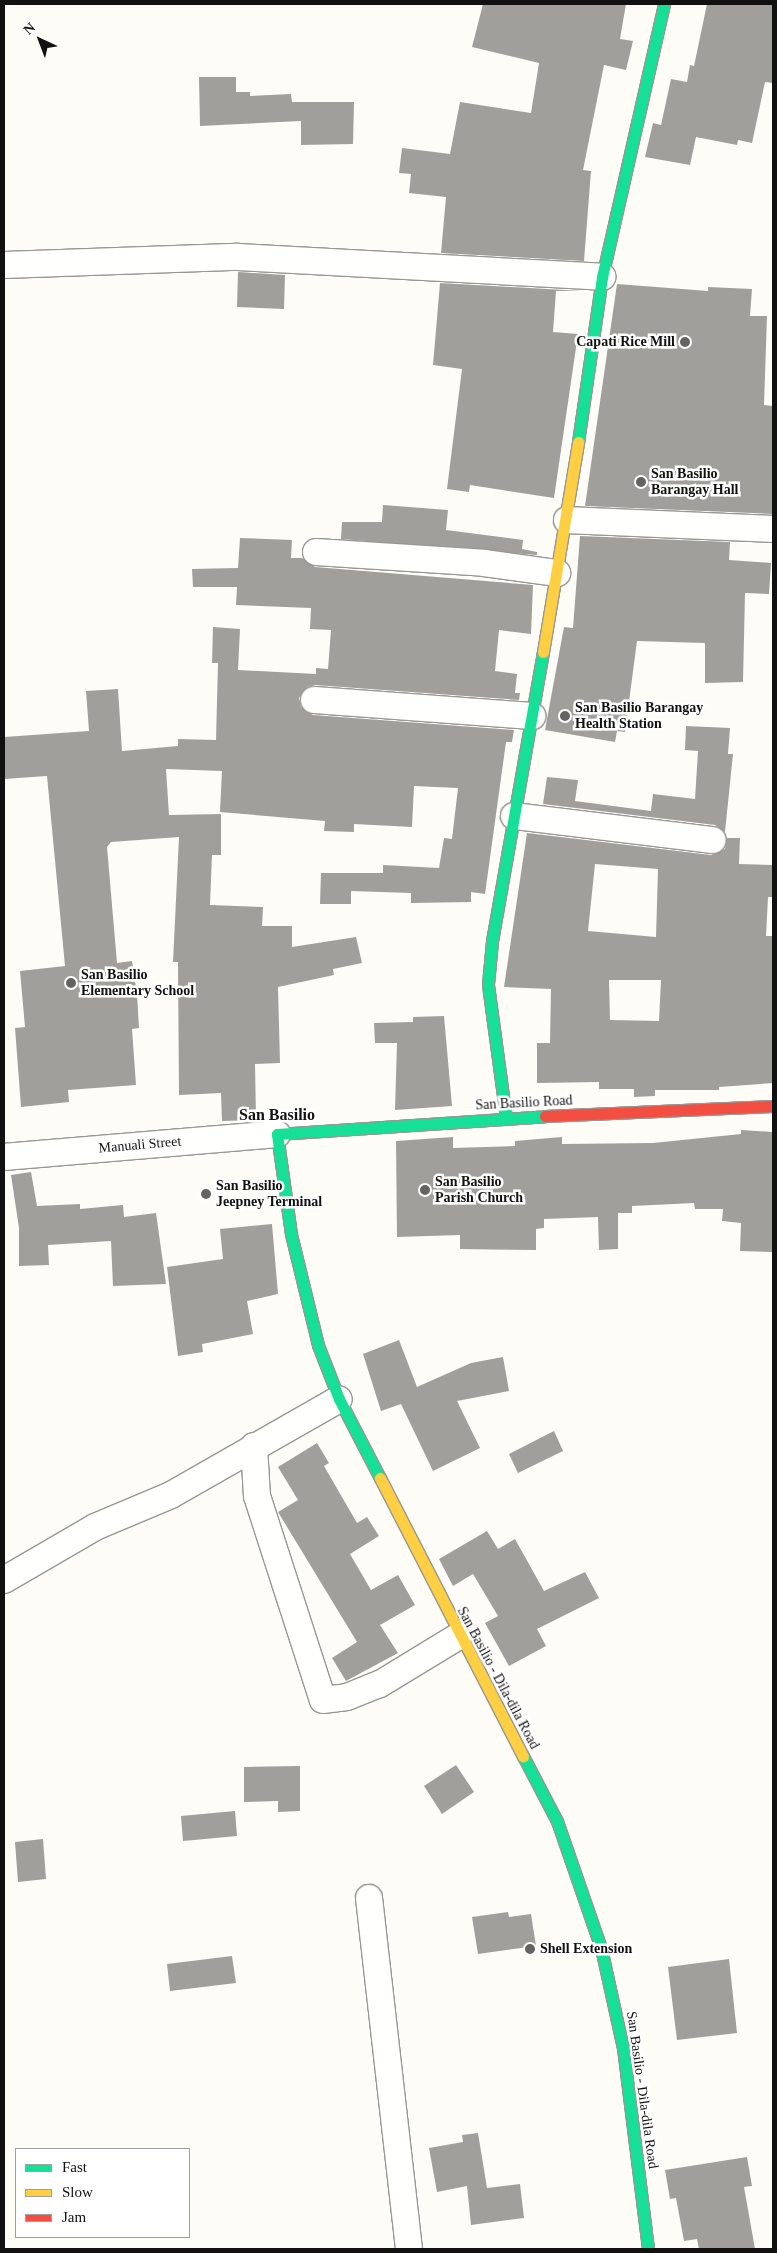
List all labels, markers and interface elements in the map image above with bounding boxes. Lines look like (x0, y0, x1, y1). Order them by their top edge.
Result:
north arrow (15, 15, 65, 65)
text: N (21, 20, 38, 38)
place label: Capati Rice Mill (576, 334, 675, 350)
marker: Capati Rice Mill (679, 336, 691, 348)
place label: San Basilio Barangay Hall (651, 466, 739, 498)
marker: San Basilio Barangay Hall (635, 476, 647, 488)
place label: San Basilio Barangay Health Station (575, 700, 703, 732)
marker: San Basilio Barangay Health Station (559, 710, 571, 722)
place label: San Basilio Elementary School (81, 967, 194, 1000)
marker: San Basilio Elementary School (65, 977, 77, 989)
street label: San Basilio Road (475, 1092, 573, 1114)
district label: San Basilio (239, 1105, 315, 1125)
street label: Manuali Street (98, 1133, 182, 1157)
place label: San Basilio Parish Church (435, 1174, 523, 1206)
place label: San Basilio Jeepney Terminal (216, 1178, 322, 1210)
marker: San Basilio Parish Church (419, 1184, 431, 1196)
marker: San Basilio Jeepney Terminal (200, 1188, 212, 1200)
street label: San Basilio - Dila-dila Road (453, 1604, 543, 1752)
place label: Shell Extension (540, 1941, 632, 1957)
marker: Shell Extension (524, 1943, 536, 1955)
street label: San Basilio - Dila-dila Road (623, 2010, 661, 2170)
legend (15, 2148, 190, 2238)
text: Fast (62, 2159, 87, 2175)
text: Slow (62, 2184, 93, 2200)
text: Jam (62, 2209, 86, 2225)

